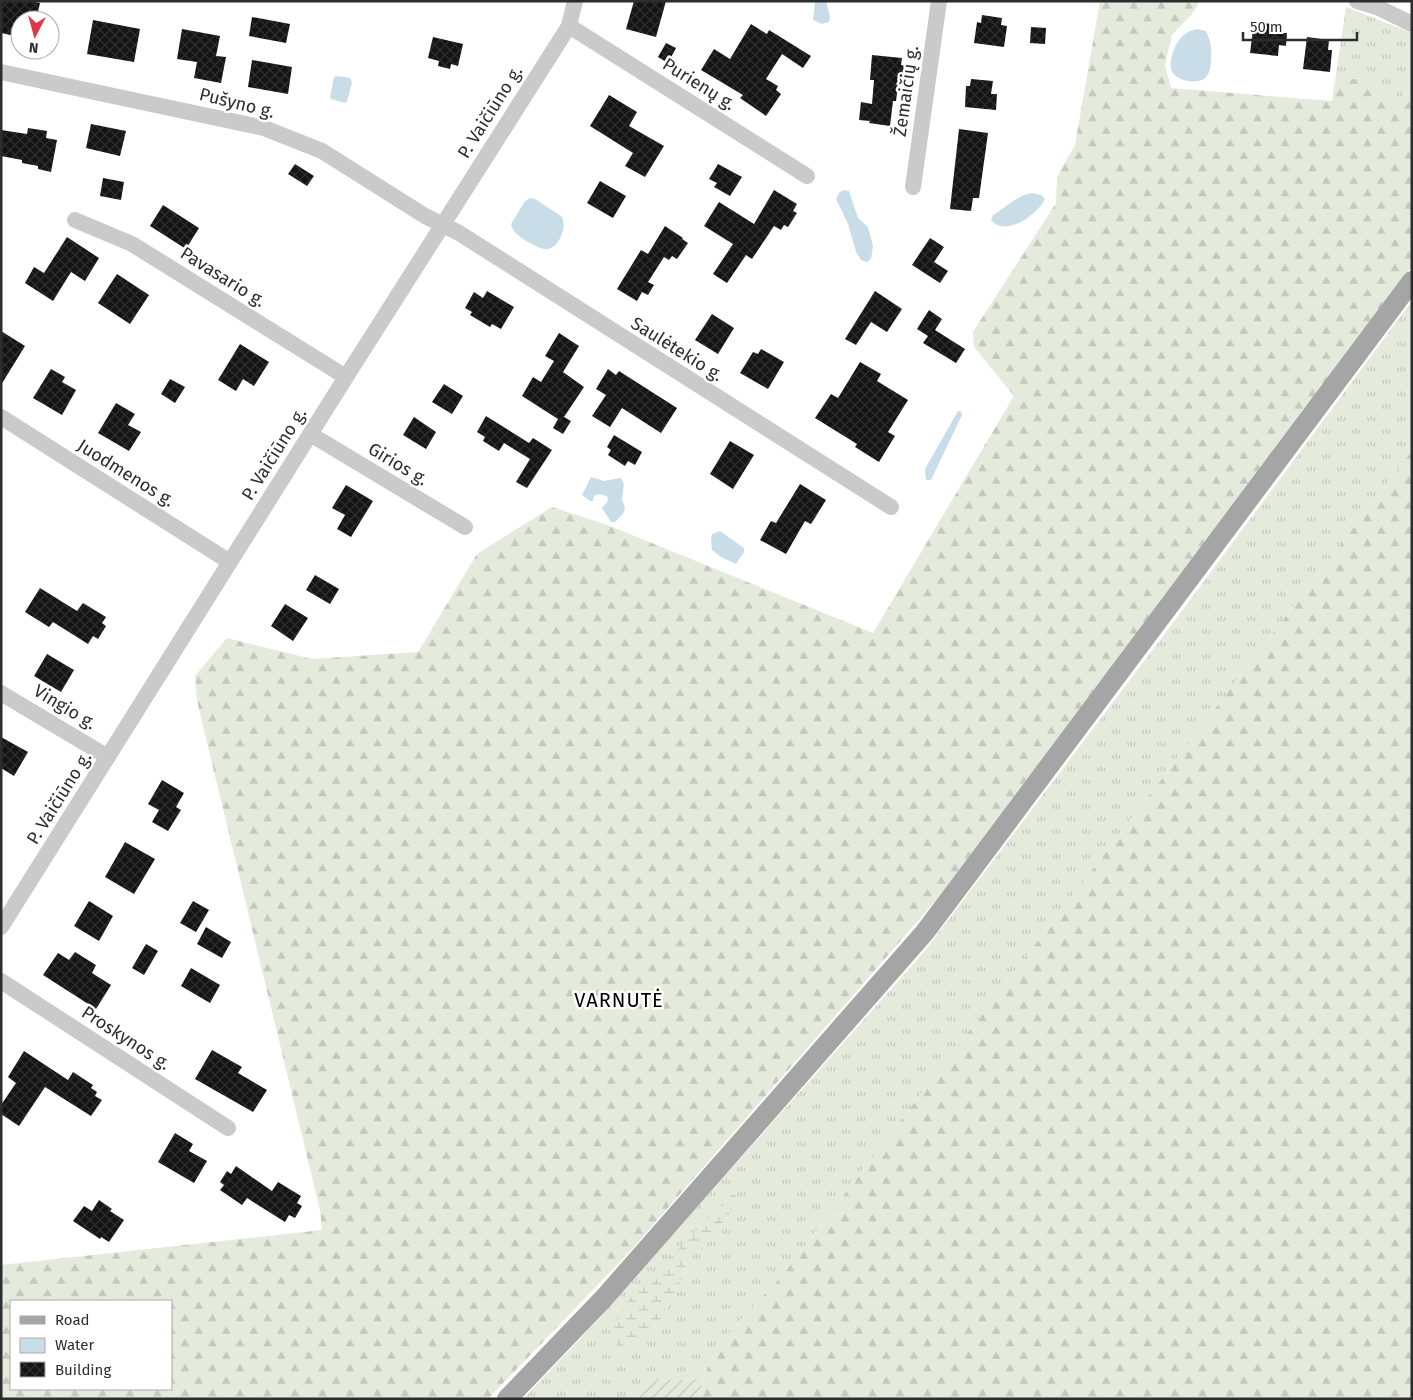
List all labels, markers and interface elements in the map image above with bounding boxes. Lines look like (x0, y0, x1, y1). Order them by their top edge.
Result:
north arrow (10, 10, 60, 60)
scale bar (1243, 10, 1357, 42)
text: 50 m (1250, 18, 1283, 36)
text: N (28, 38, 39, 56)
street label: Žemaičių g. (889, 44, 923, 138)
street label: Purienų g. (659, 53, 739, 115)
street label: P. Vaičiūno g. (453, 62, 527, 162)
street label: Pušyno g. (197, 83, 277, 123)
street label: Pavasario g. (176, 242, 270, 312)
street label: Saulėtekio g. (627, 312, 727, 386)
street label: P. Vaičiūno g. (237, 404, 311, 504)
street label: Juodmenos g. (73, 434, 179, 512)
street label: Girios g. (364, 438, 432, 490)
street label: Vingio g. (30, 680, 100, 734)
street label: P. Vaičiūno g. (22, 748, 96, 848)
district label: VARNUTĖ (574, 988, 664, 1012)
street label: Proskynos g. (77, 1001, 175, 1075)
legend (10, 1300, 172, 1390)
text: Road (55, 1311, 90, 1329)
text: Water (55, 1336, 94, 1354)
text: Building (55, 1361, 111, 1379)

